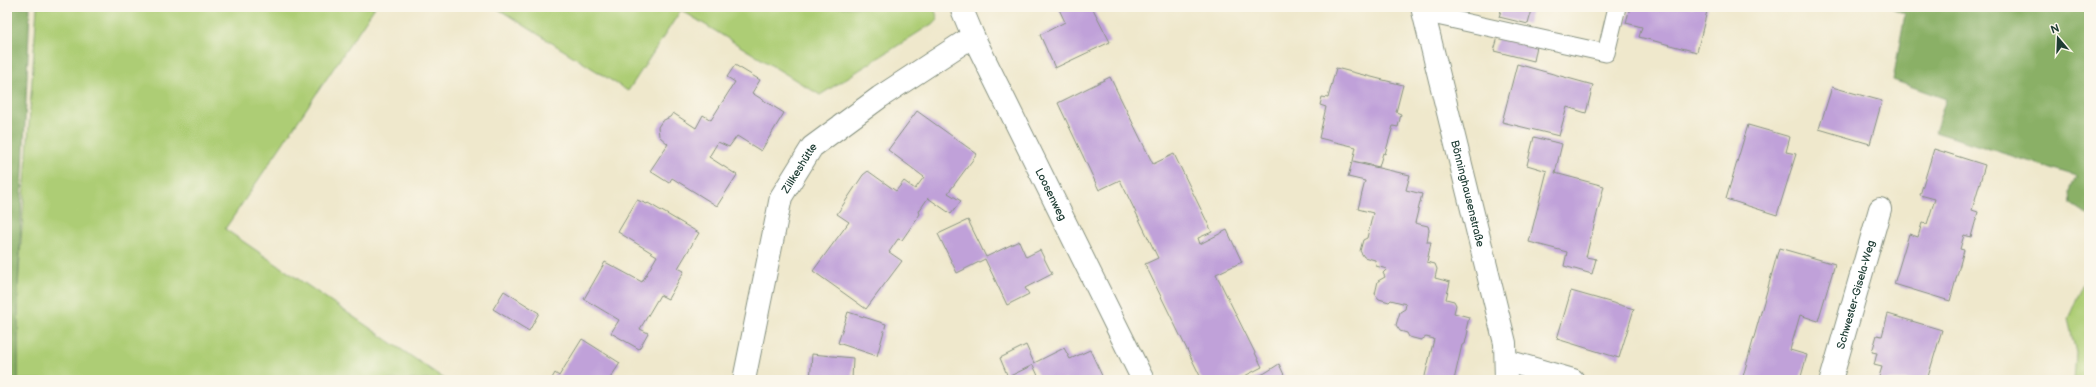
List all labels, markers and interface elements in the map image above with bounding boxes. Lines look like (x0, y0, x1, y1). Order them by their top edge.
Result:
north arrow (2038, 18, 2078, 58)
text: N (2049, 22, 2061, 37)
street label: Bönninghausenstraße (1448, 139, 1487, 249)
street label: Zillkeshütte (779, 140, 820, 196)
street label: Loosenweg (1032, 166, 1069, 223)
street label: Schwester-Gisela-Weg (1834, 239, 1878, 350)

